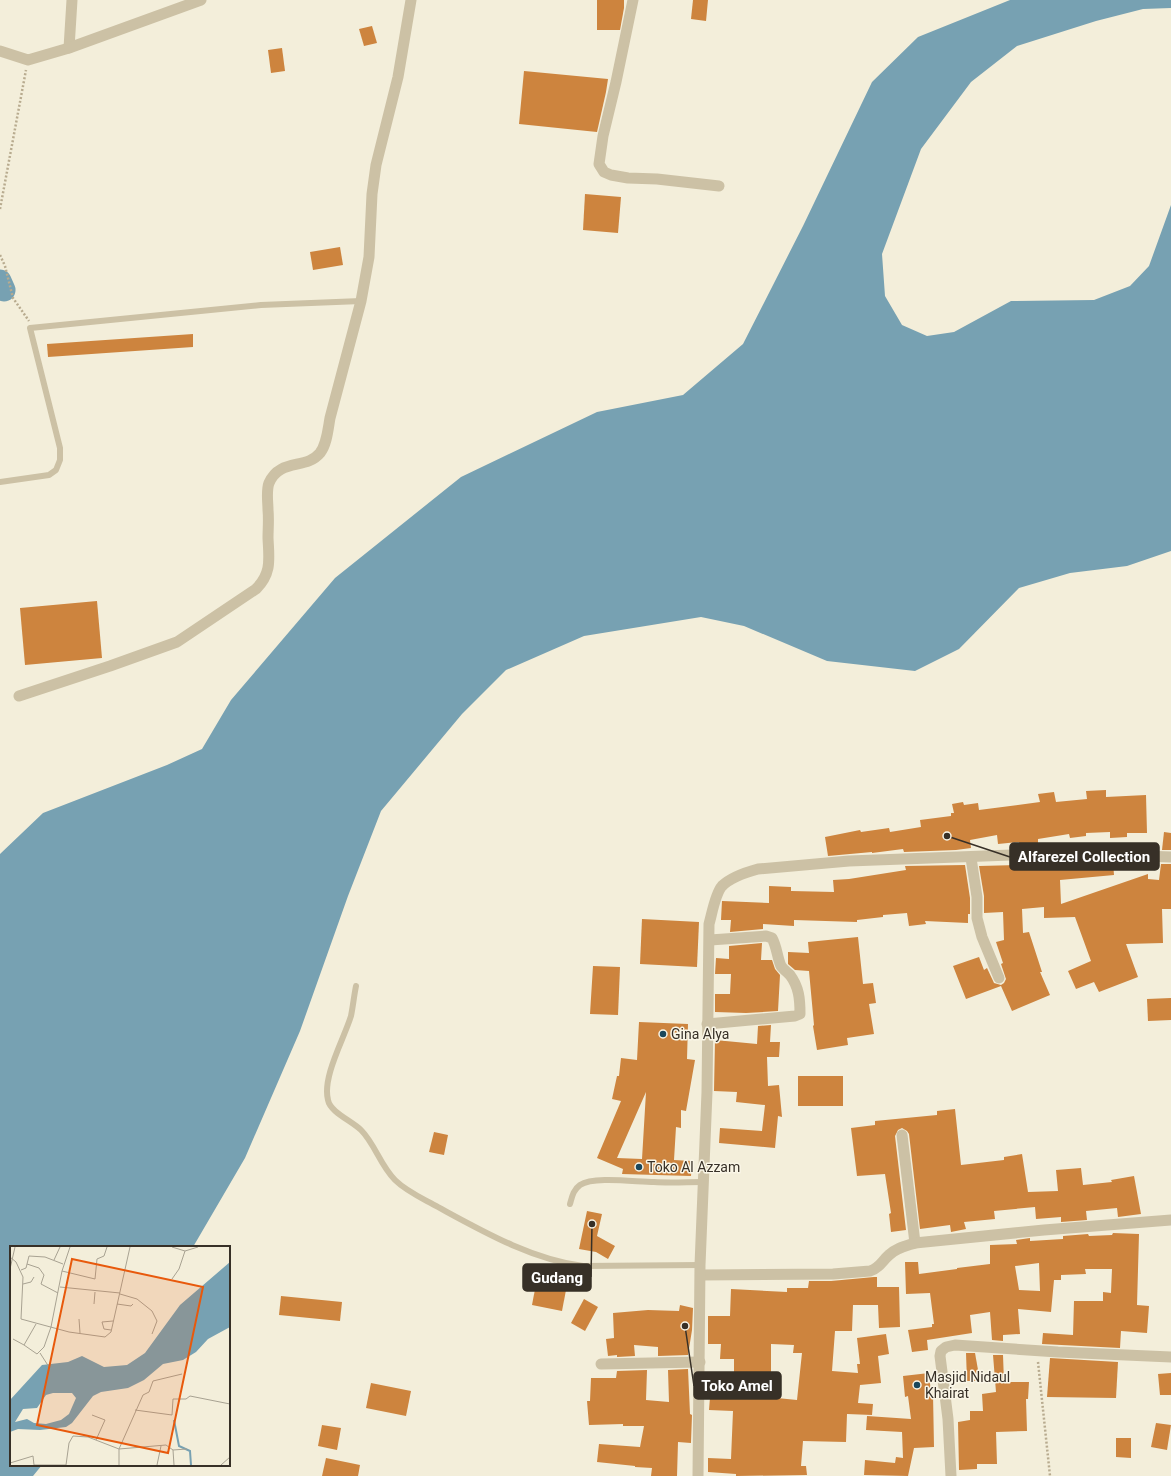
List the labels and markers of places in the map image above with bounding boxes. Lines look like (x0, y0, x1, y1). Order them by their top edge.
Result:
callout: Alfarezel Collection (1010, 843, 1159, 870)
place label: Gina Alya (671, 1026, 729, 1042)
marker: Gina Alya (658, 1029, 668, 1039)
place label: Toko Al Azzam (647, 1159, 740, 1175)
marker: Toko Al Azzam (634, 1162, 644, 1172)
callout: Gudang (523, 1264, 591, 1291)
place label: Masjid Nidaul Khairat (925, 1369, 1010, 1401)
callout: Toko Amel (694, 1372, 781, 1399)
marker: Masjid Nidaul Khairat (912, 1380, 922, 1390)

